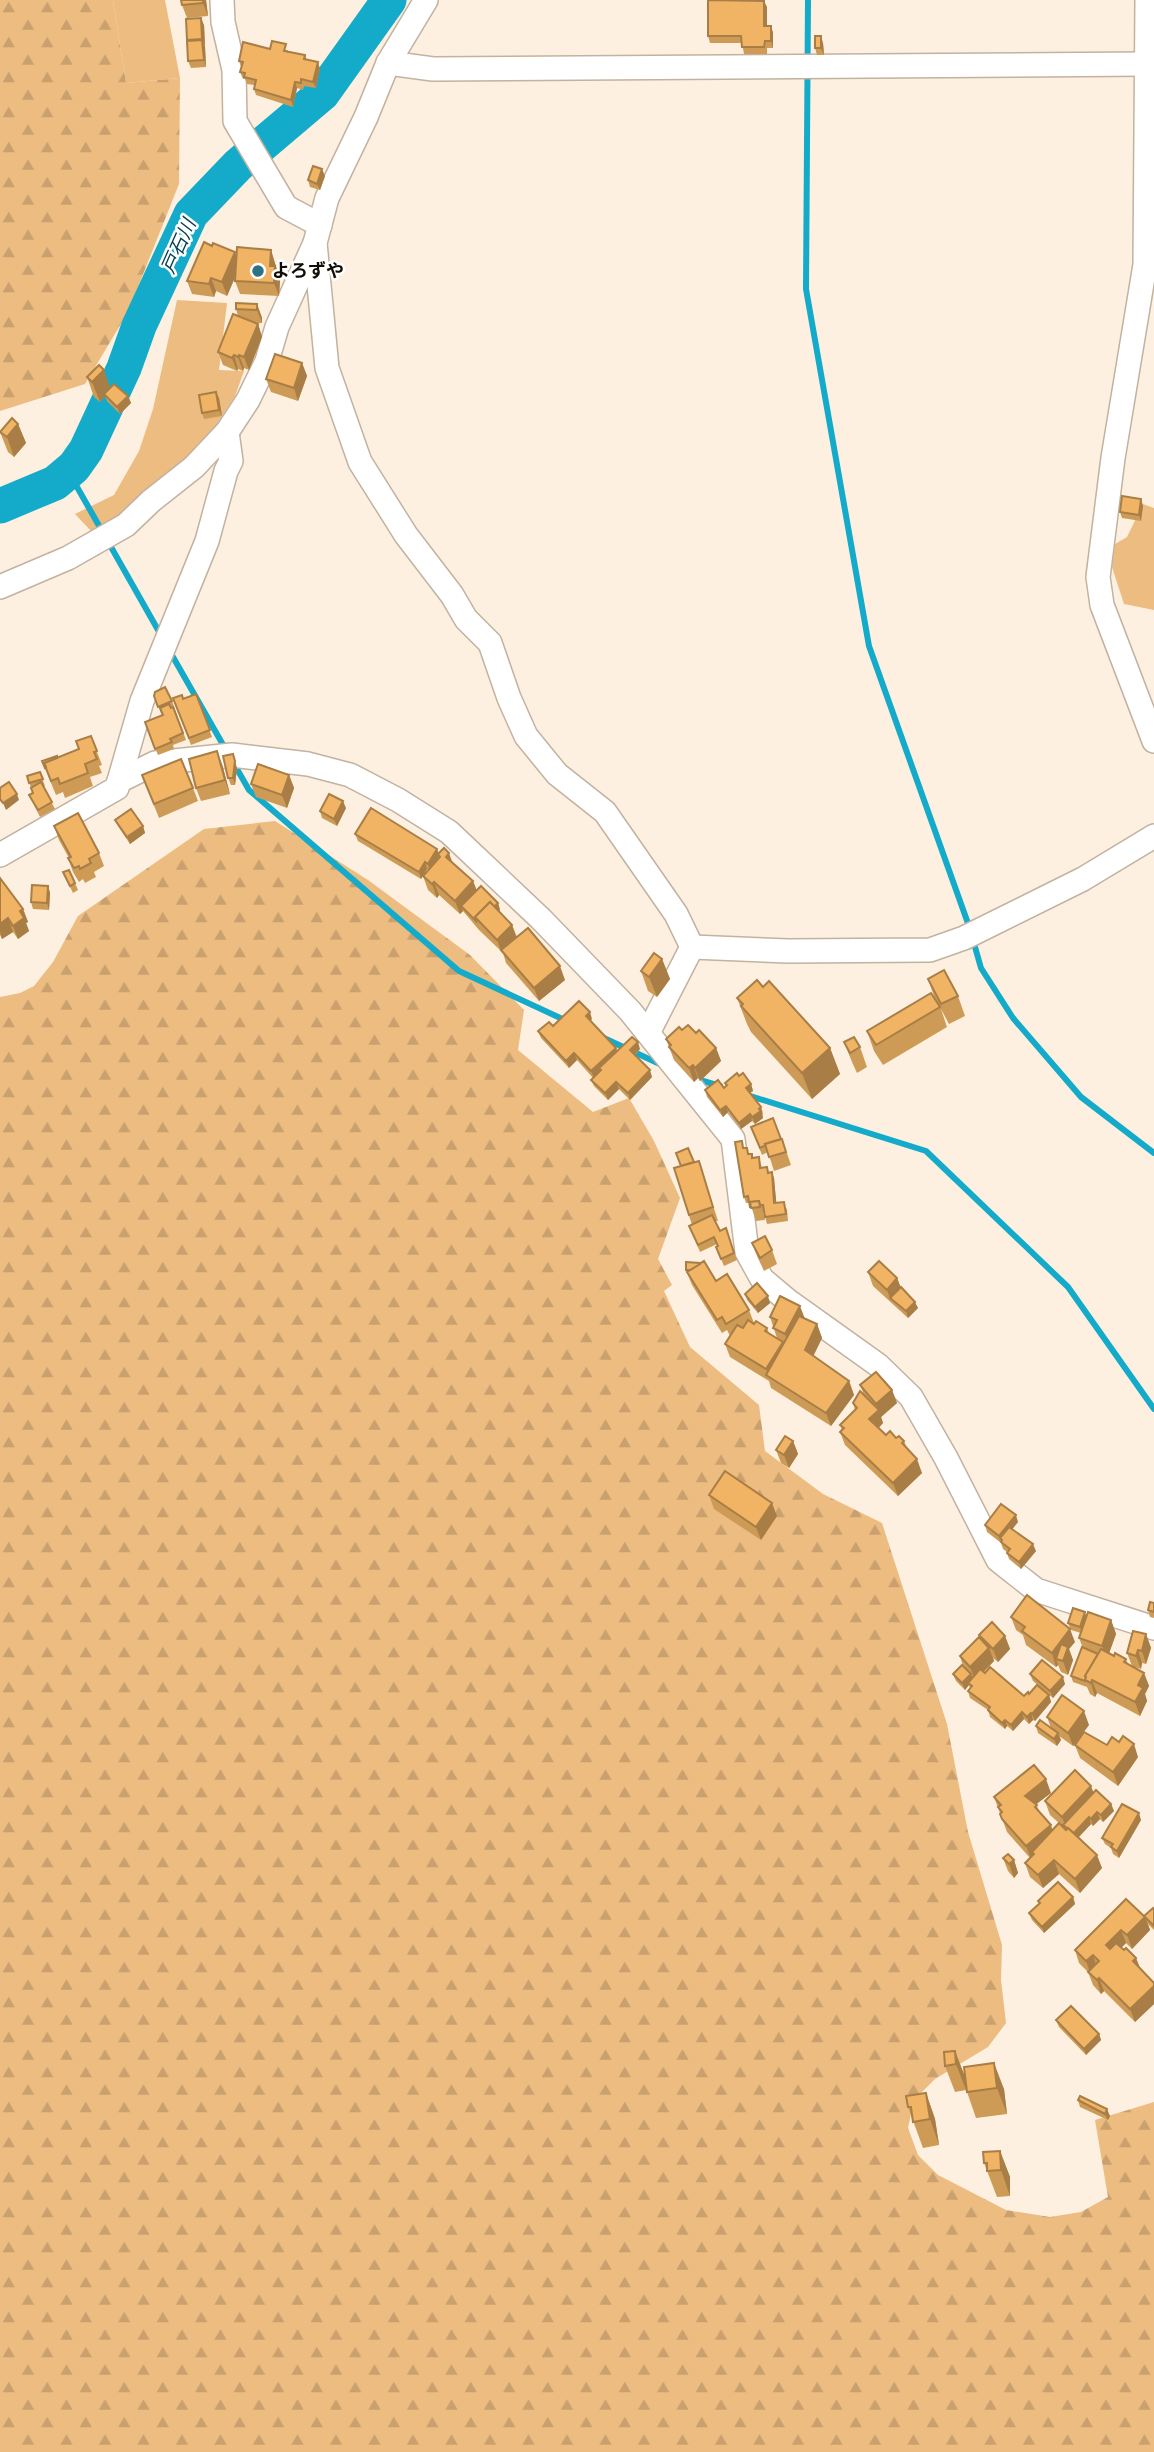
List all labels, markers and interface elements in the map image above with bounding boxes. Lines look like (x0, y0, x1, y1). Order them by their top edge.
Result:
water label: 戸石川 (153, 212, 202, 277)
place label: よろずや (272, 256, 344, 283)
marker: よろずや (250, 263, 266, 279)

